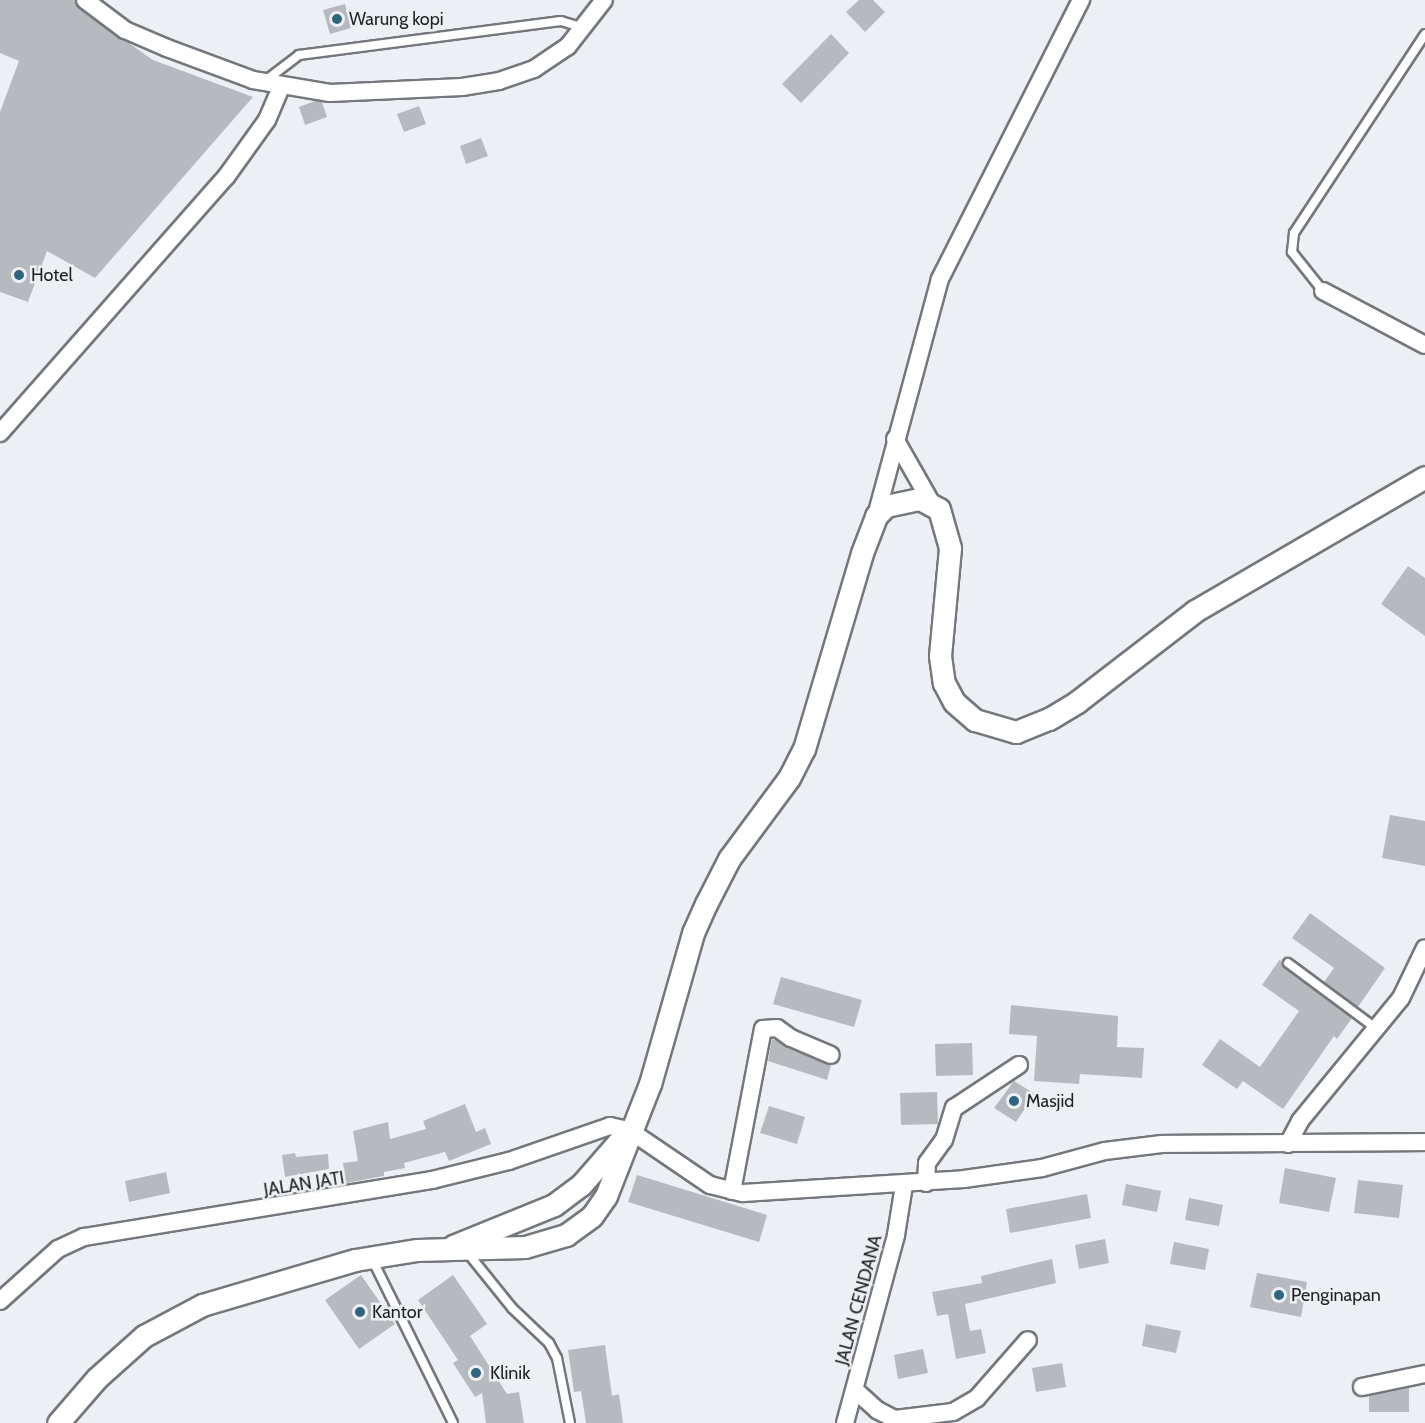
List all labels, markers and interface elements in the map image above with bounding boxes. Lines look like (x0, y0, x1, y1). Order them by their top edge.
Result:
place label: Warung kopi (349, 8, 444, 30)
marker: Warung kopi (330, 12, 344, 26)
place label: Hotel (31, 264, 73, 286)
marker: Hotel (12, 268, 26, 282)
place label: Masjid (1026, 1090, 1074, 1112)
marker: Masjid (1007, 1094, 1021, 1108)
street label: JALAN JATI (262, 1167, 346, 1201)
street label: JALAN CENDANA (831, 1233, 887, 1367)
place label: Penginapan (1291, 1284, 1381, 1306)
marker: Penginapan (1272, 1288, 1286, 1302)
place label: Kantor (372, 1301, 422, 1323)
marker: Kantor (353, 1305, 367, 1319)
place label: Klinik (490, 1362, 530, 1384)
marker: Klinik (467, 1364, 485, 1382)

